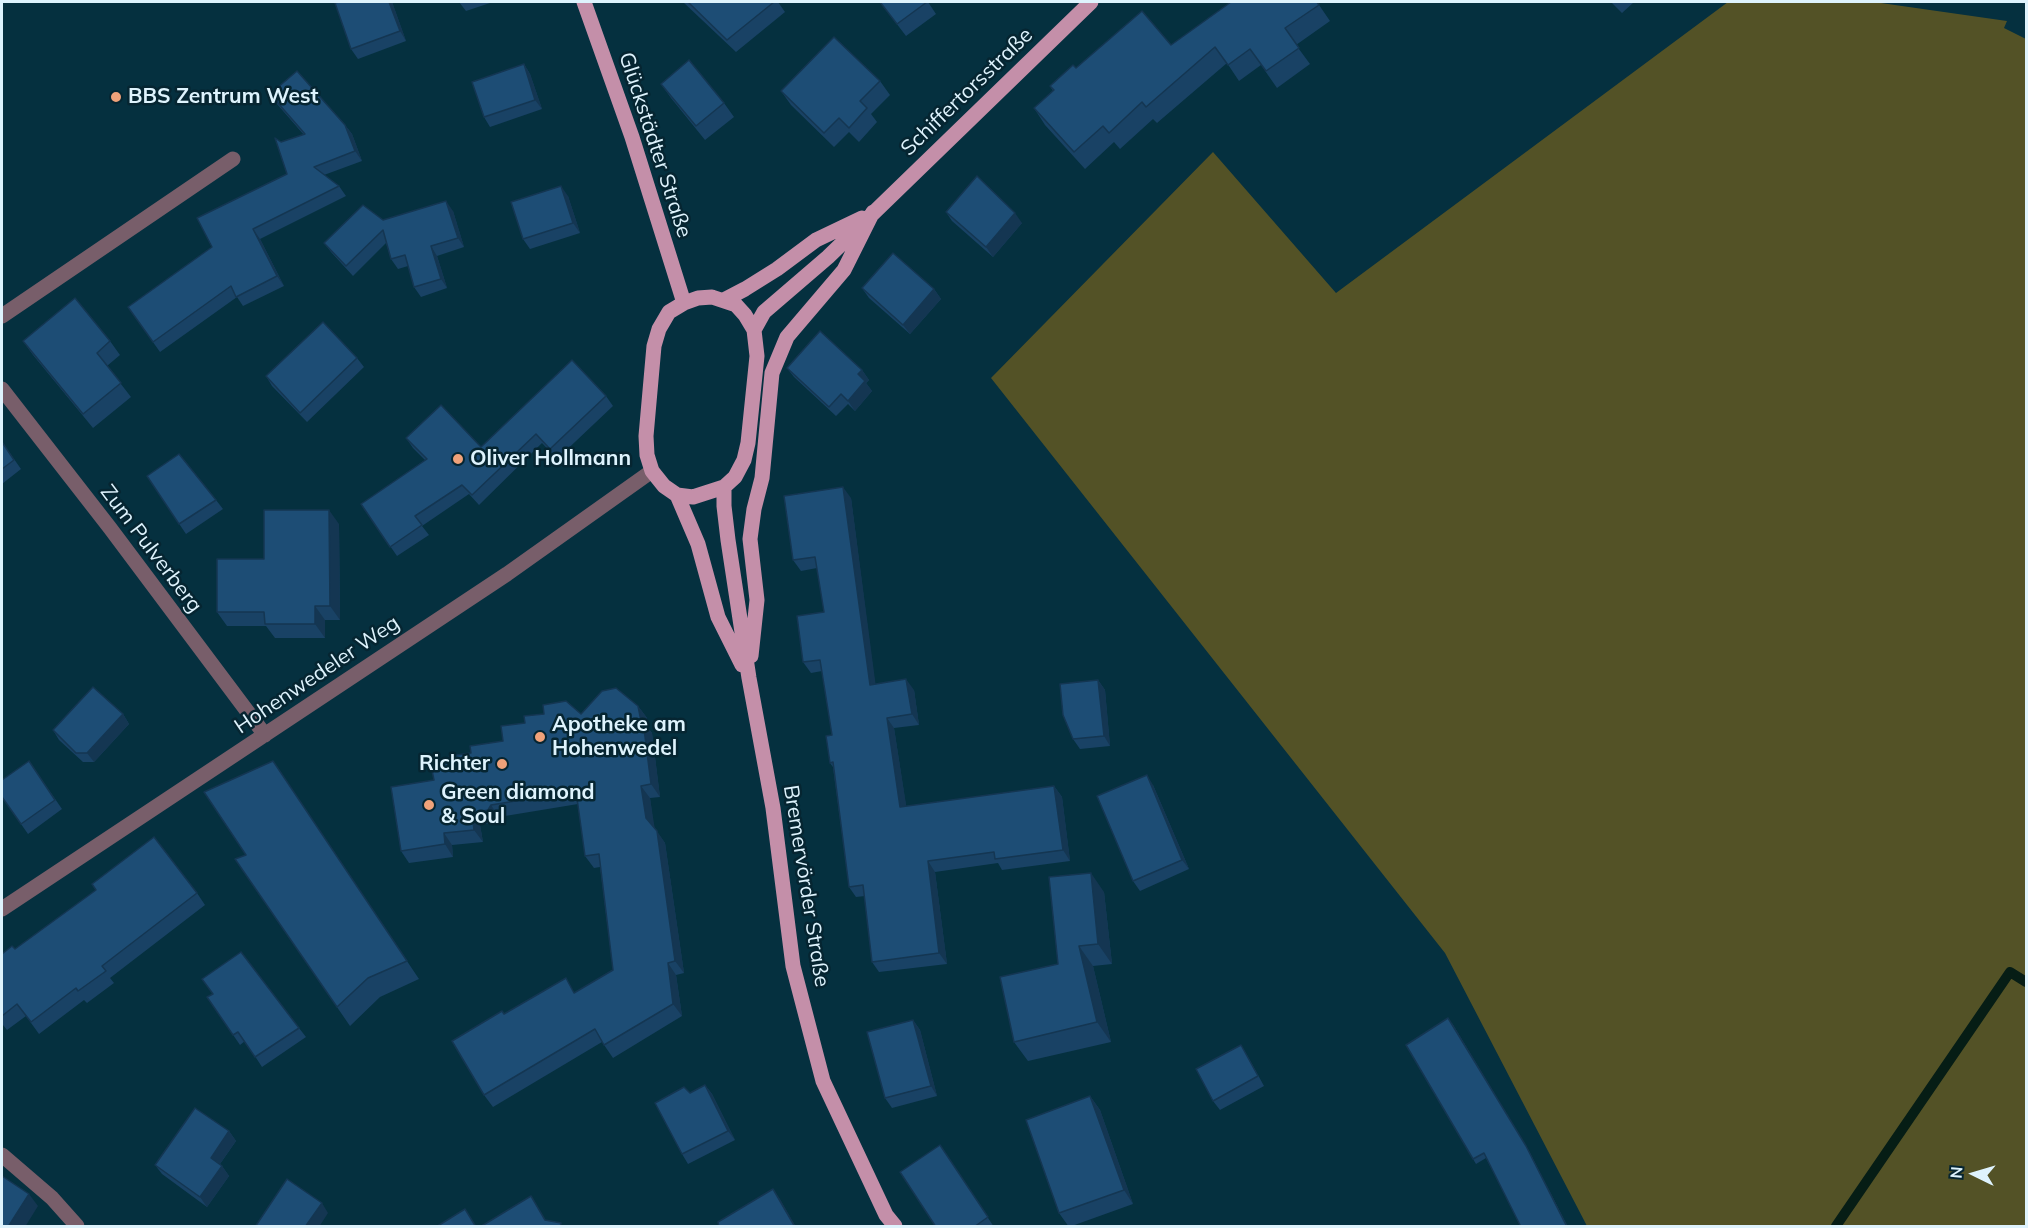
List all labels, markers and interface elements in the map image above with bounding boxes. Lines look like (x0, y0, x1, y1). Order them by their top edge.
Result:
street label: Schiffertorsstraße (896, 23, 1038, 161)
street label: Glückstädter Straße (613, 49, 697, 241)
place label: BBS Zentrum West (128, 84, 318, 110)
marker: BBS Zentrum West (109, 90, 123, 104)
place label: Oliver Hollmann (470, 446, 631, 472)
marker: Oliver Hollmann (451, 452, 465, 466)
street label: Zum Pulverberg (95, 480, 207, 618)
street label: Hohenwedeler Weg (230, 611, 404, 739)
place label: Apotheke am Hohenwedel (552, 712, 686, 762)
marker: Apotheke am Hohenwedel (533, 730, 547, 744)
place label: Richter (419, 751, 490, 777)
marker: Richter (495, 757, 509, 771)
place label: Green diamond & Soul (441, 780, 595, 830)
street label: Bremervörder Straße (778, 783, 834, 989)
marker: Green diamond & Soul (422, 798, 436, 812)
north arrow (1944, 1144, 2004, 1204)
text: N (1946, 1166, 1967, 1179)

